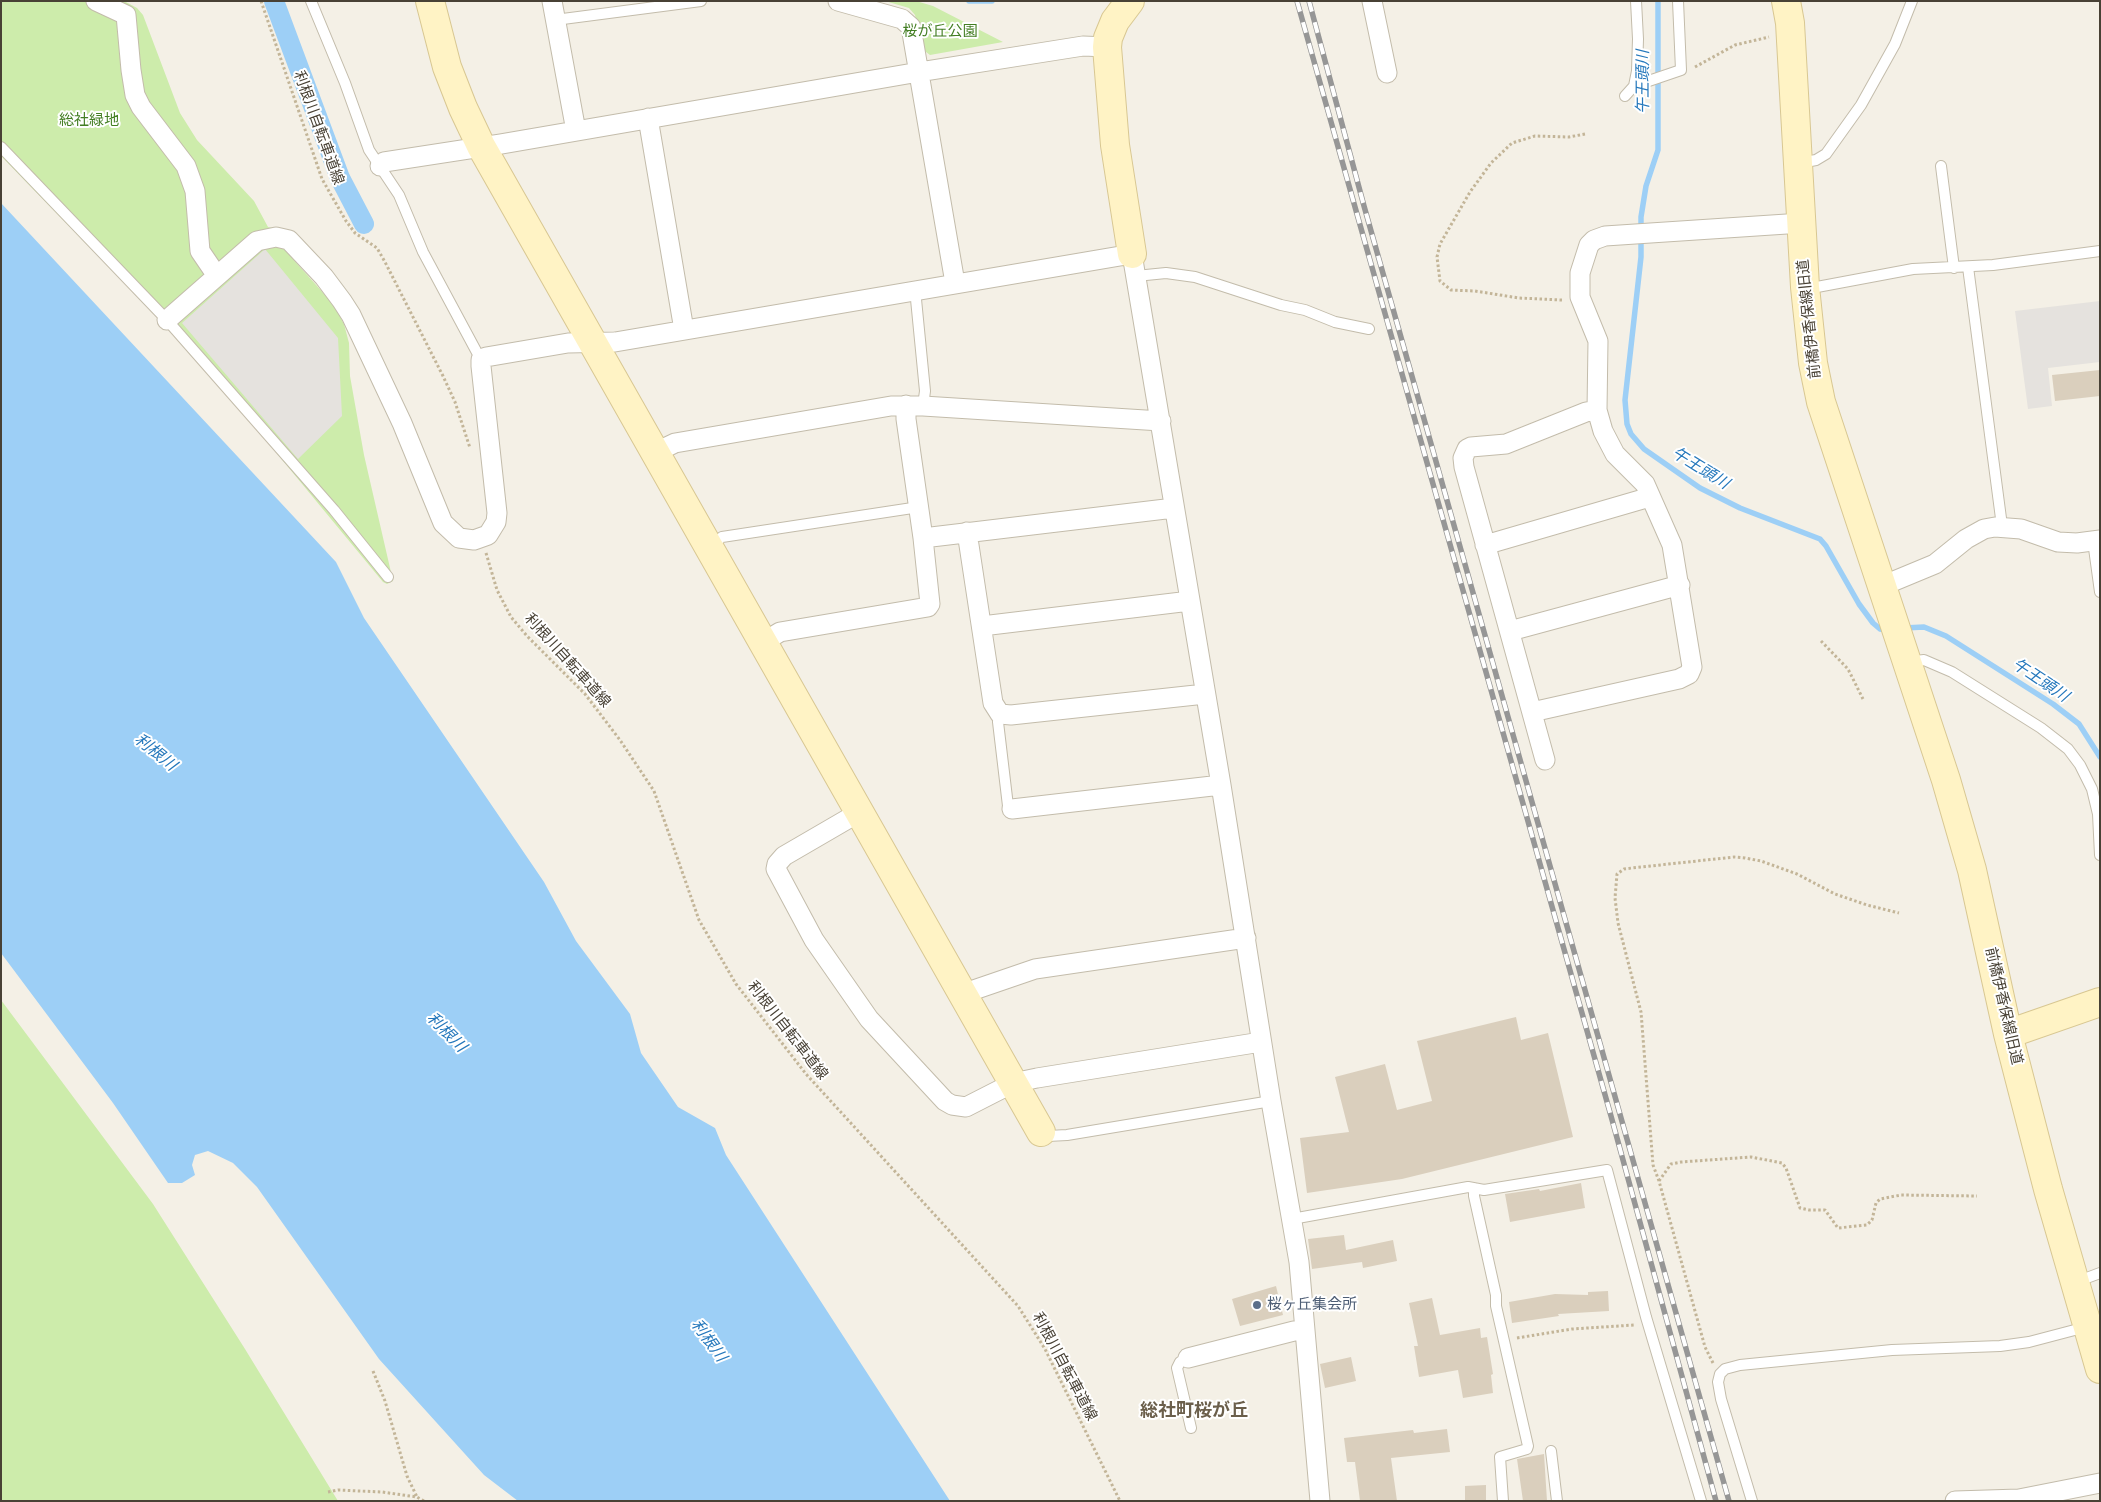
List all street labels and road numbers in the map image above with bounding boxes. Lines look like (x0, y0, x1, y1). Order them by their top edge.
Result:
street label: 利根川自転車道線 (289, 69, 347, 187)
street label: 前橋伊香保線旧道 (1795, 258, 1825, 380)
street label: 利根川自転車道線 (520, 610, 614, 712)
street label: 前橋伊香保線旧道 (1981, 946, 2025, 1066)
street label: 利根川自転車道線 (743, 978, 831, 1084)
street label: 利根川自転車道線 (1028, 1310, 1100, 1424)

